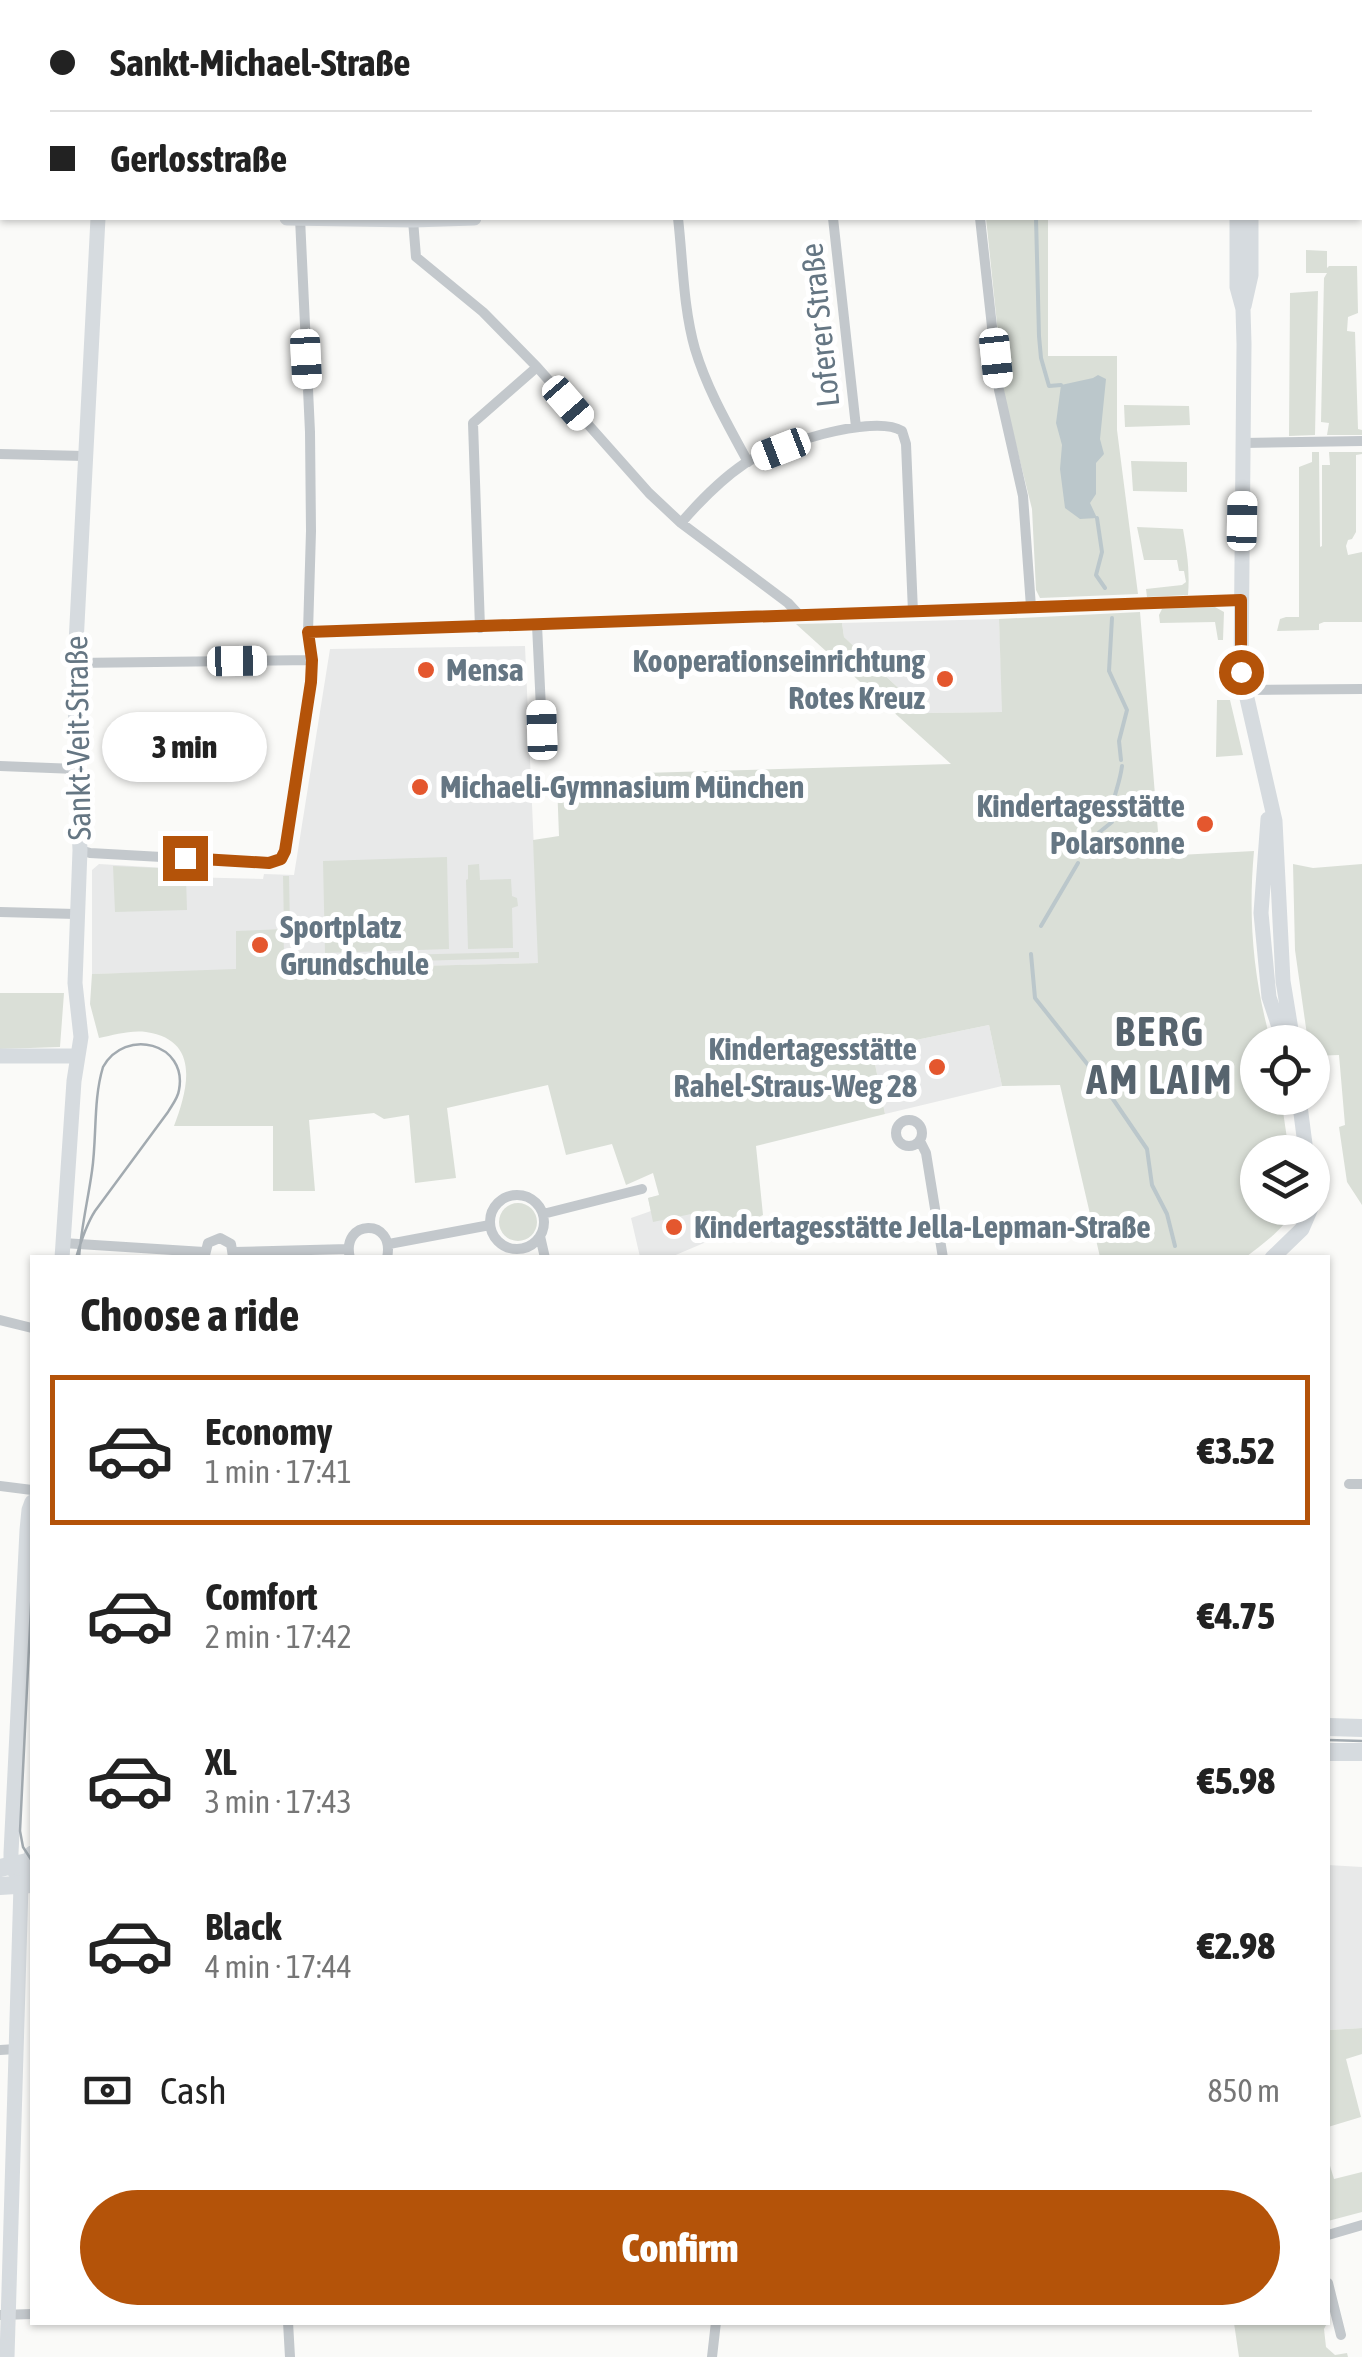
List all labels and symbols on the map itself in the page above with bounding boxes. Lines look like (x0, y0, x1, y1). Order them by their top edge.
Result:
street label: Loferer Straße (793, 241, 846, 409)
car (978, 327, 1014, 389)
car (289, 328, 323, 390)
car (537, 371, 599, 435)
car (748, 424, 814, 474)
car (1226, 491, 1258, 551)
street label: Sankt-Veit-Straße (57, 635, 98, 841)
place label: Kooperationseinrichtung Rotes Kreuz (633, 642, 925, 716)
car (207, 645, 267, 677)
route start (1219, 650, 1264, 695)
place label: Mensa (446, 651, 524, 688)
marker: Mensa (415, 659, 437, 681)
marker: Kooperationseinrichtung Rotes Kreuz (934, 668, 956, 690)
car (526, 699, 558, 761)
callout: 3 min (102, 713, 268, 783)
place label: Michaeli-Gymnasium München (440, 768, 804, 805)
marker: Michaeli-Gymnasium München (409, 776, 431, 798)
place label: Kindertagesstätte Polarsonne (977, 787, 1185, 861)
marker: Kindertagesstätte Polarsonne (1194, 813, 1216, 835)
route end (163, 836, 208, 881)
place label: Sportplatz Grundschule (280, 908, 429, 982)
marker: Sportplatz Grundschule (249, 934, 271, 956)
district label: BERG AM LAIM (1085, 1007, 1234, 1103)
place label: Kindertagesstätte Rahel-Straus-Weg 28 (674, 1030, 917, 1104)
marker: Kindertagesstätte Rahel-Straus-Weg 28 (926, 1056, 948, 1078)
place label: Kindertagesstätte Jella-Lepman-Straße (694, 1208, 1151, 1245)
marker: Kindertagesstätte Jella-Lepman-Straße (663, 1216, 685, 1238)

